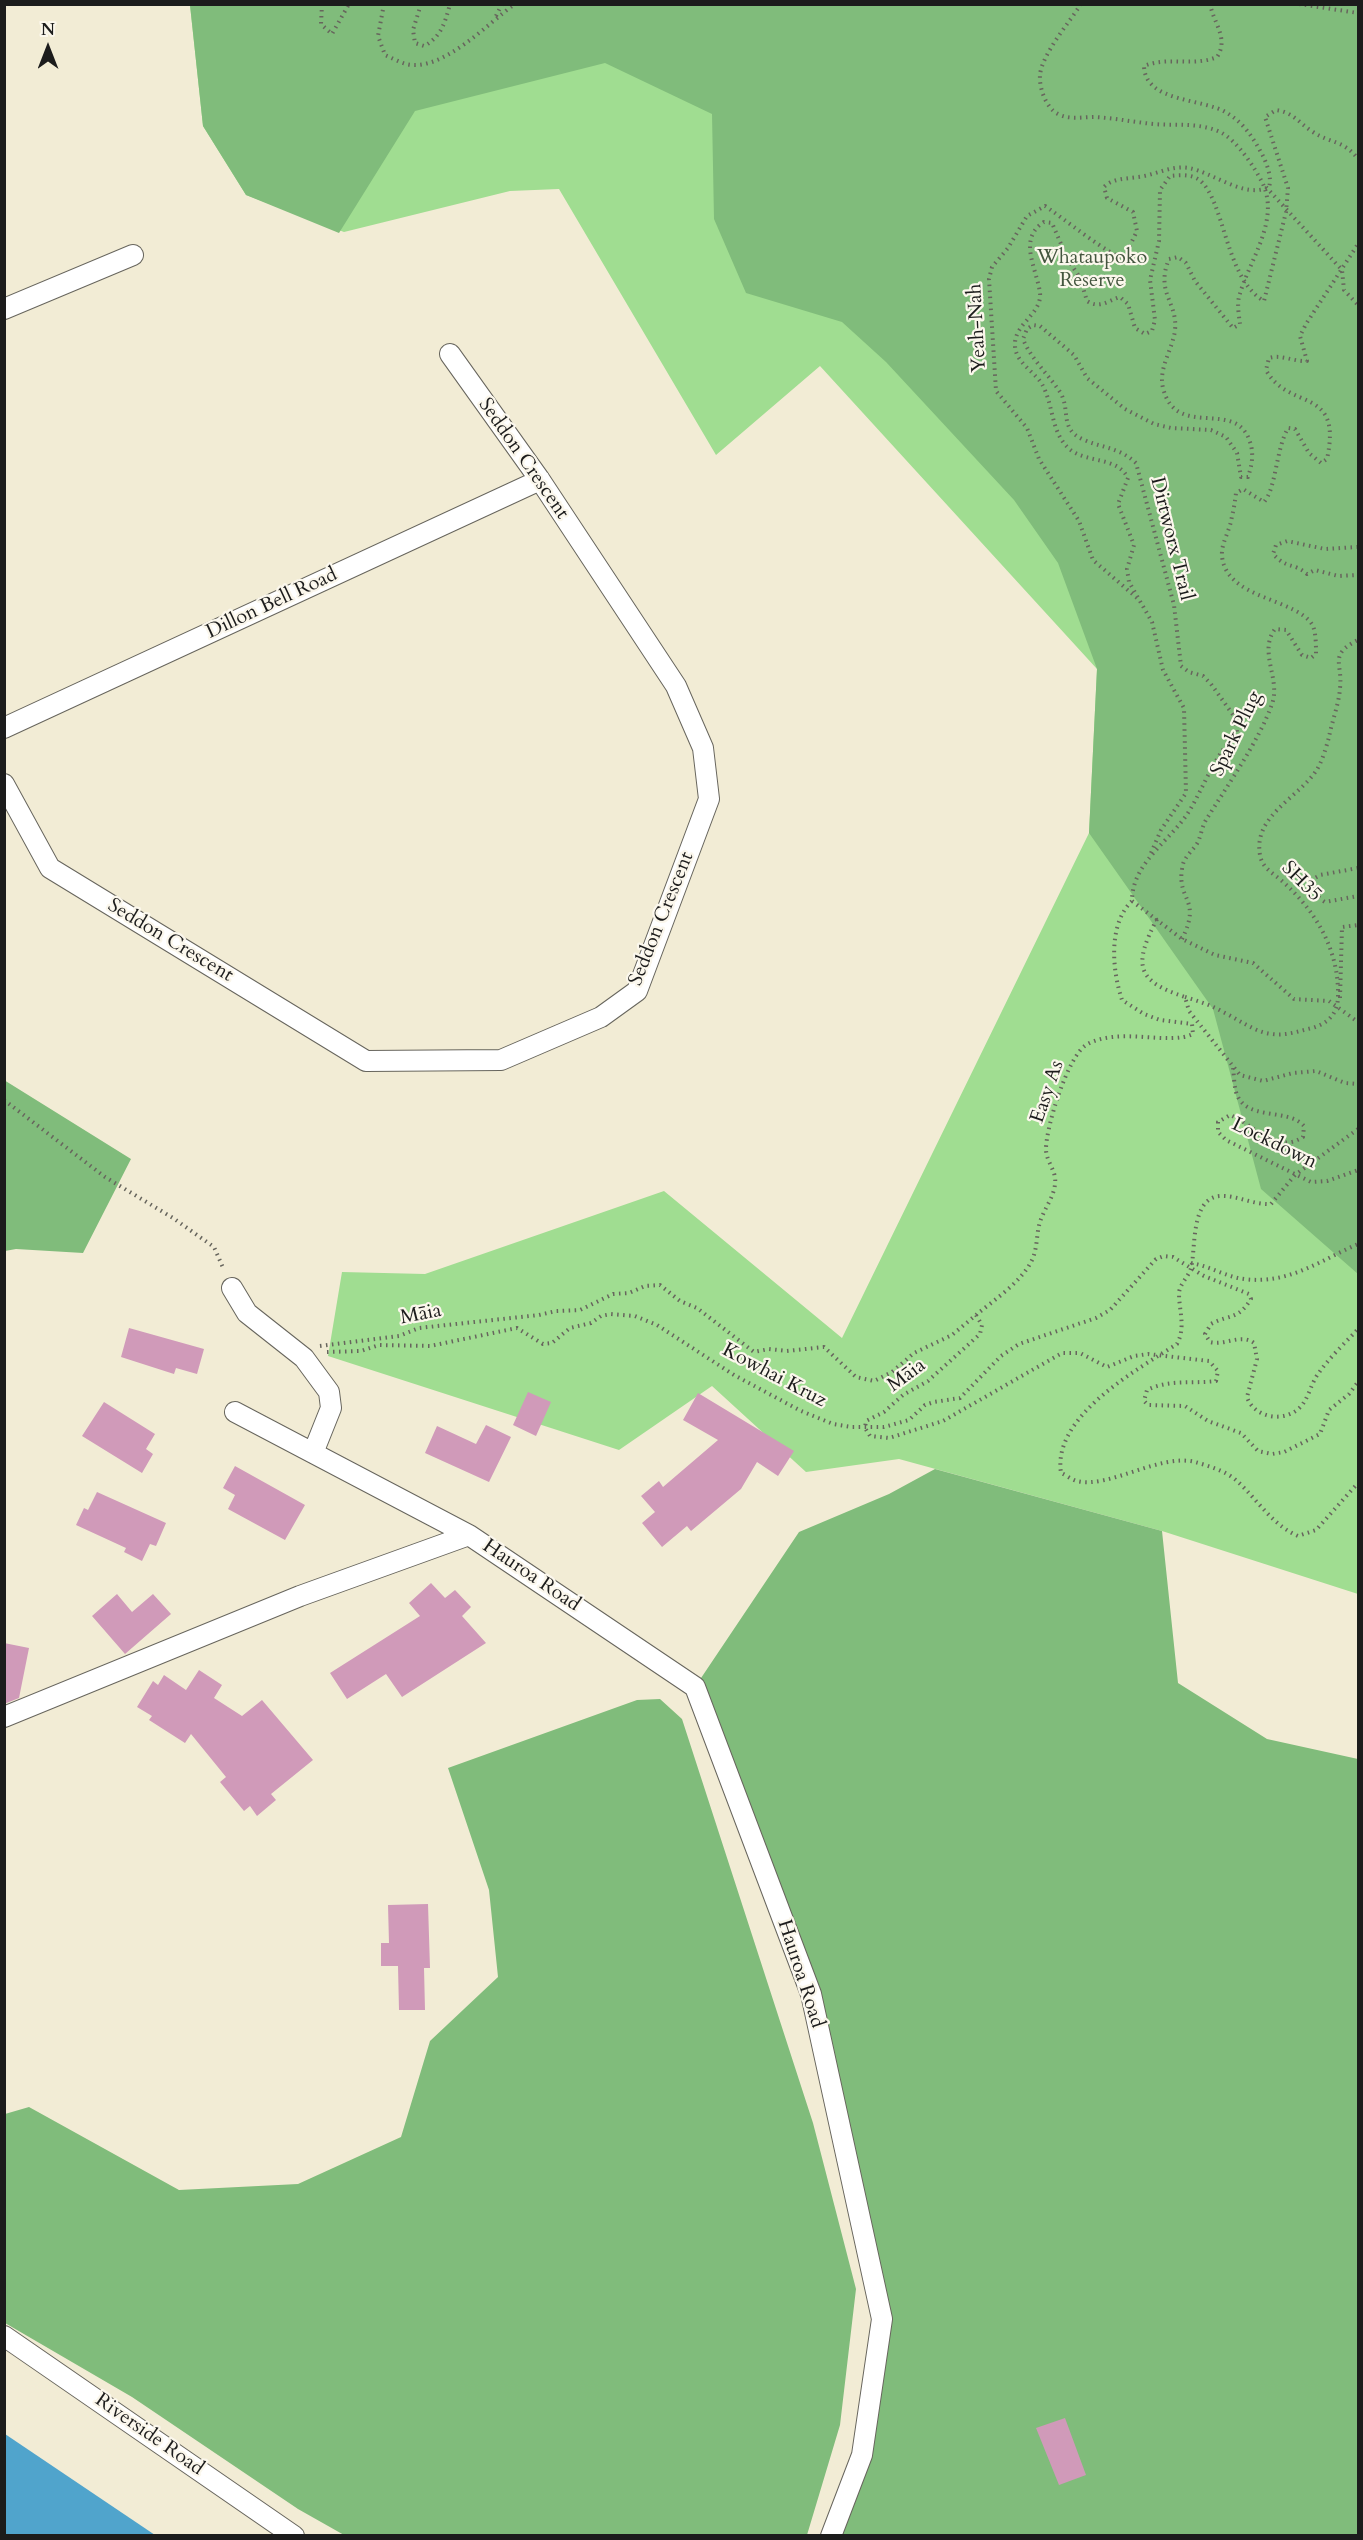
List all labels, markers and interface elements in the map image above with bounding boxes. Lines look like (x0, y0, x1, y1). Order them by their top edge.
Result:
north arrow (18, 18, 78, 78)
text: N (41, 19, 55, 41)
park label: Whataupoko Reserve (1037, 246, 1147, 293)
street label: Yeah-Nah (964, 283, 992, 373)
street label: Seddon Crescent (472, 394, 574, 524)
street label: Dirtworx Trail (1144, 475, 1198, 603)
street label: Dillon Bell Road (203, 563, 341, 645)
street label: Spark Plug (1206, 687, 1268, 781)
street label: Seddon Crescent (624, 849, 700, 989)
street label: SH35 (1276, 857, 1326, 907)
street label: Seddon Crescent (103, 894, 237, 988)
street label: Easy As (1026, 1058, 1070, 1126)
street label: Lockdown (1228, 1113, 1320, 1175)
street label: Māia (398, 1299, 444, 1331)
street label: Kowhai Kruz (718, 1339, 830, 1413)
street label: Māia (883, 1354, 931, 1398)
street label: Hauroa Road (478, 1535, 584, 1617)
street label: Hauroa Road (771, 1917, 829, 2031)
street label: Riverside Road (90, 2389, 208, 2481)

